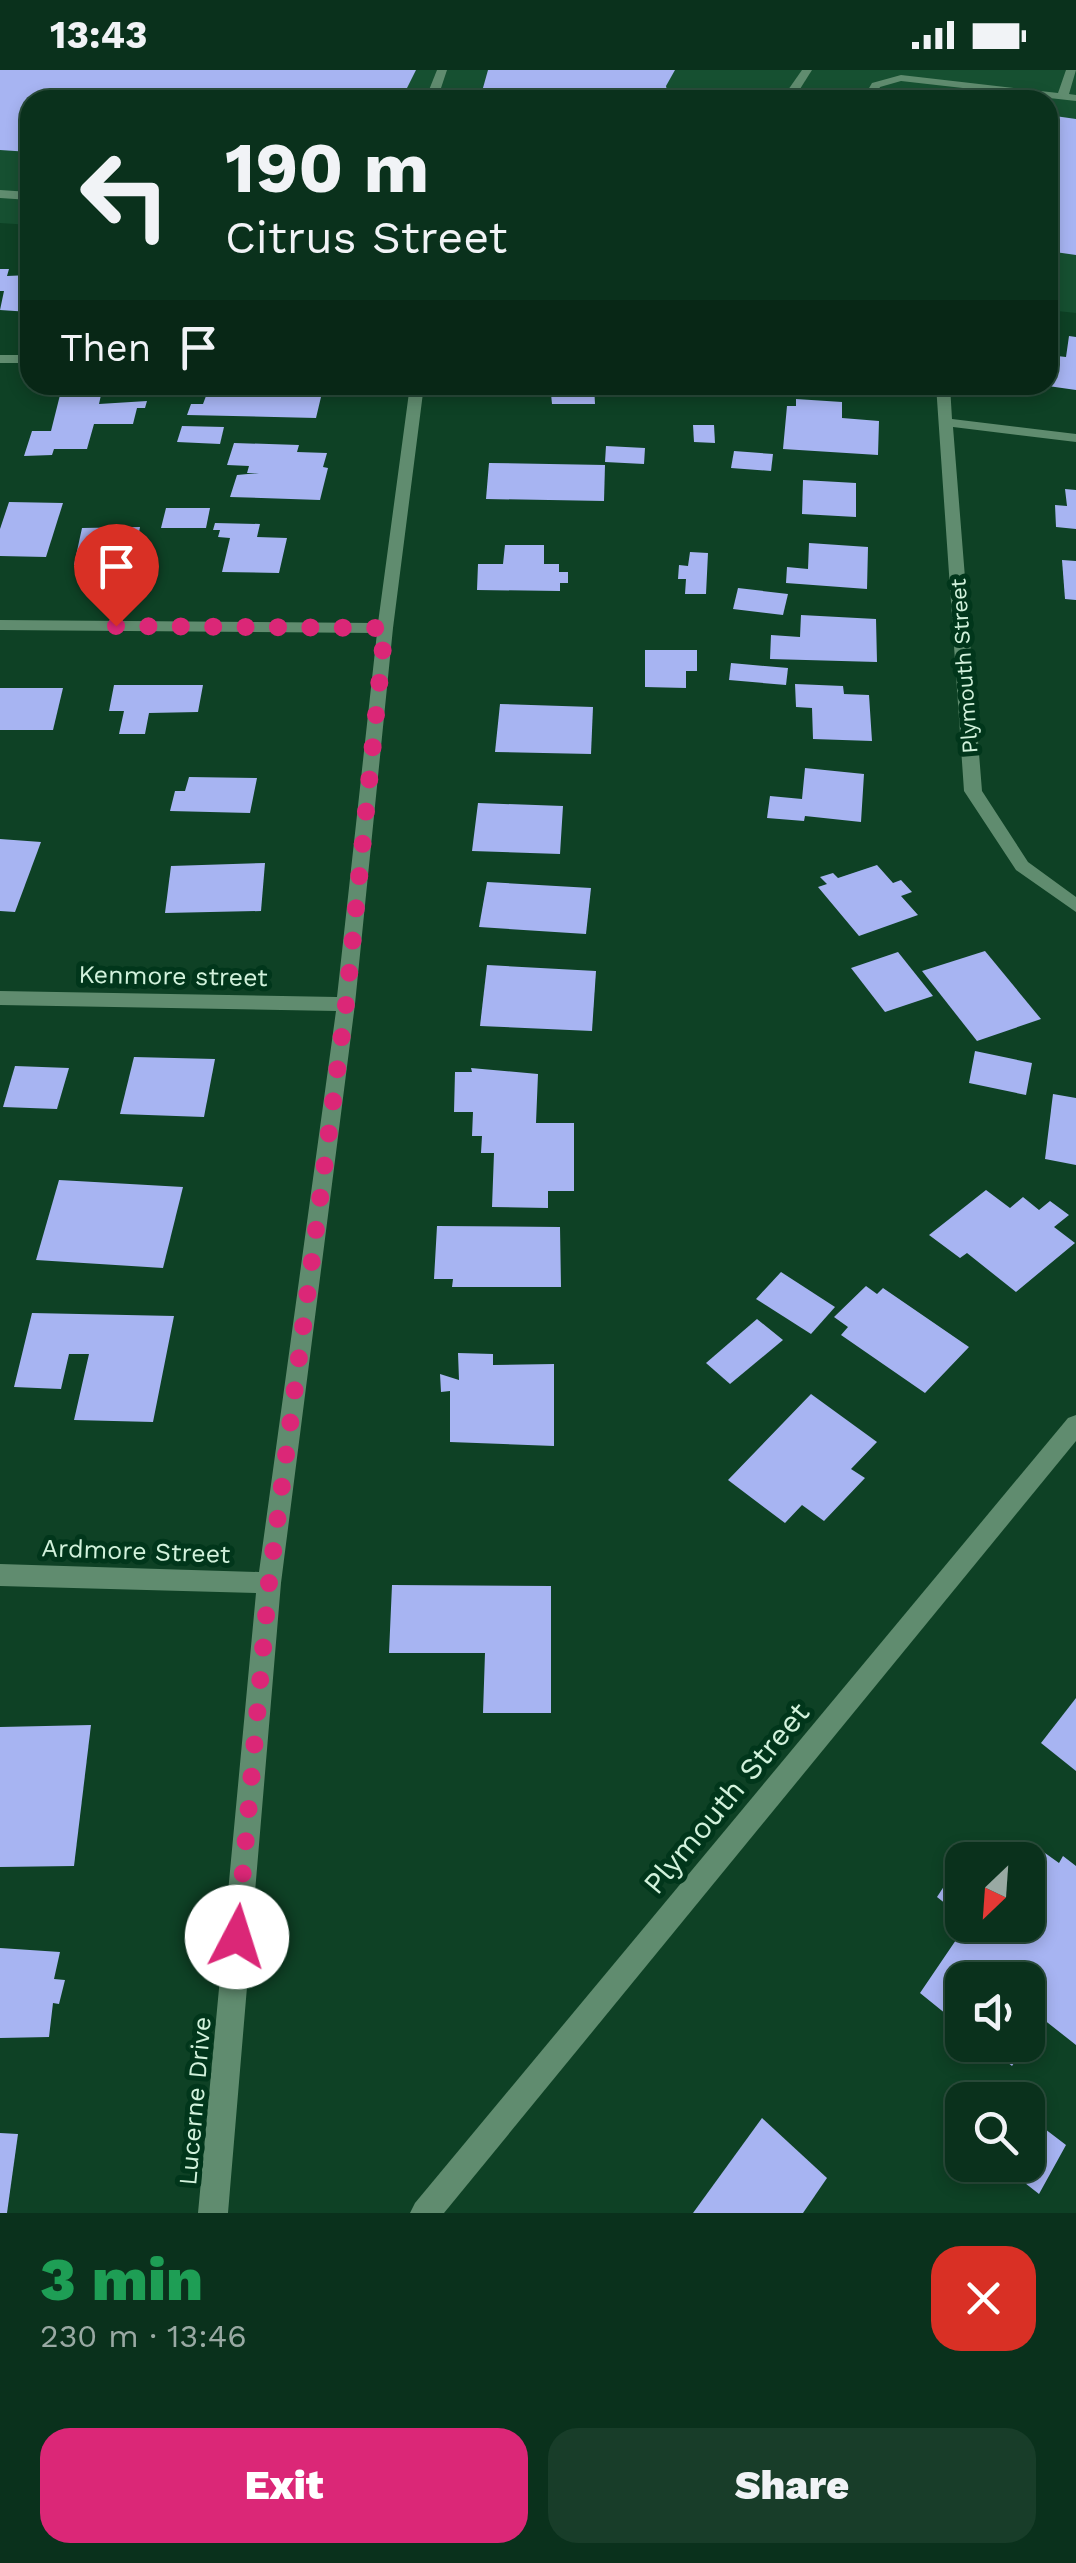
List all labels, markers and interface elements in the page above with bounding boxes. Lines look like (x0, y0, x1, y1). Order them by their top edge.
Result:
text: 13:43 (50, 13, 147, 57)
text: 190 m (225, 127, 429, 209)
icon: left (60, 130, 190, 260)
text: Citrus Street (225, 211, 507, 264)
icon: arrive (171, 320, 226, 375)
text: Then (60, 326, 151, 370)
pin (74, 524, 159, 627)
icon: arrive (89, 539, 144, 594)
street label: Plymouth Street (945, 578, 983, 754)
street label: Kenmore street (78, 960, 268, 992)
street label: Ardmore Street (41, 1533, 231, 1569)
street label: Plymouth Street (636, 1695, 816, 1901)
north arrow (945, 1842, 1045, 1942)
map controls (945, 1842, 1045, 2182)
position arrow (185, 1885, 289, 1989)
button: sound (945, 1962, 1045, 2062)
street label: Lucerne Drive (173, 2015, 217, 2187)
button: search (945, 2082, 1045, 2182)
text: 3 min (40, 2244, 203, 2315)
button: close (931, 2246, 1036, 2351)
text: 230 m · 13:46 (40, 2317, 247, 2355)
button: Exit (40, 2428, 528, 2543)
button: Share (548, 2428, 1036, 2543)

